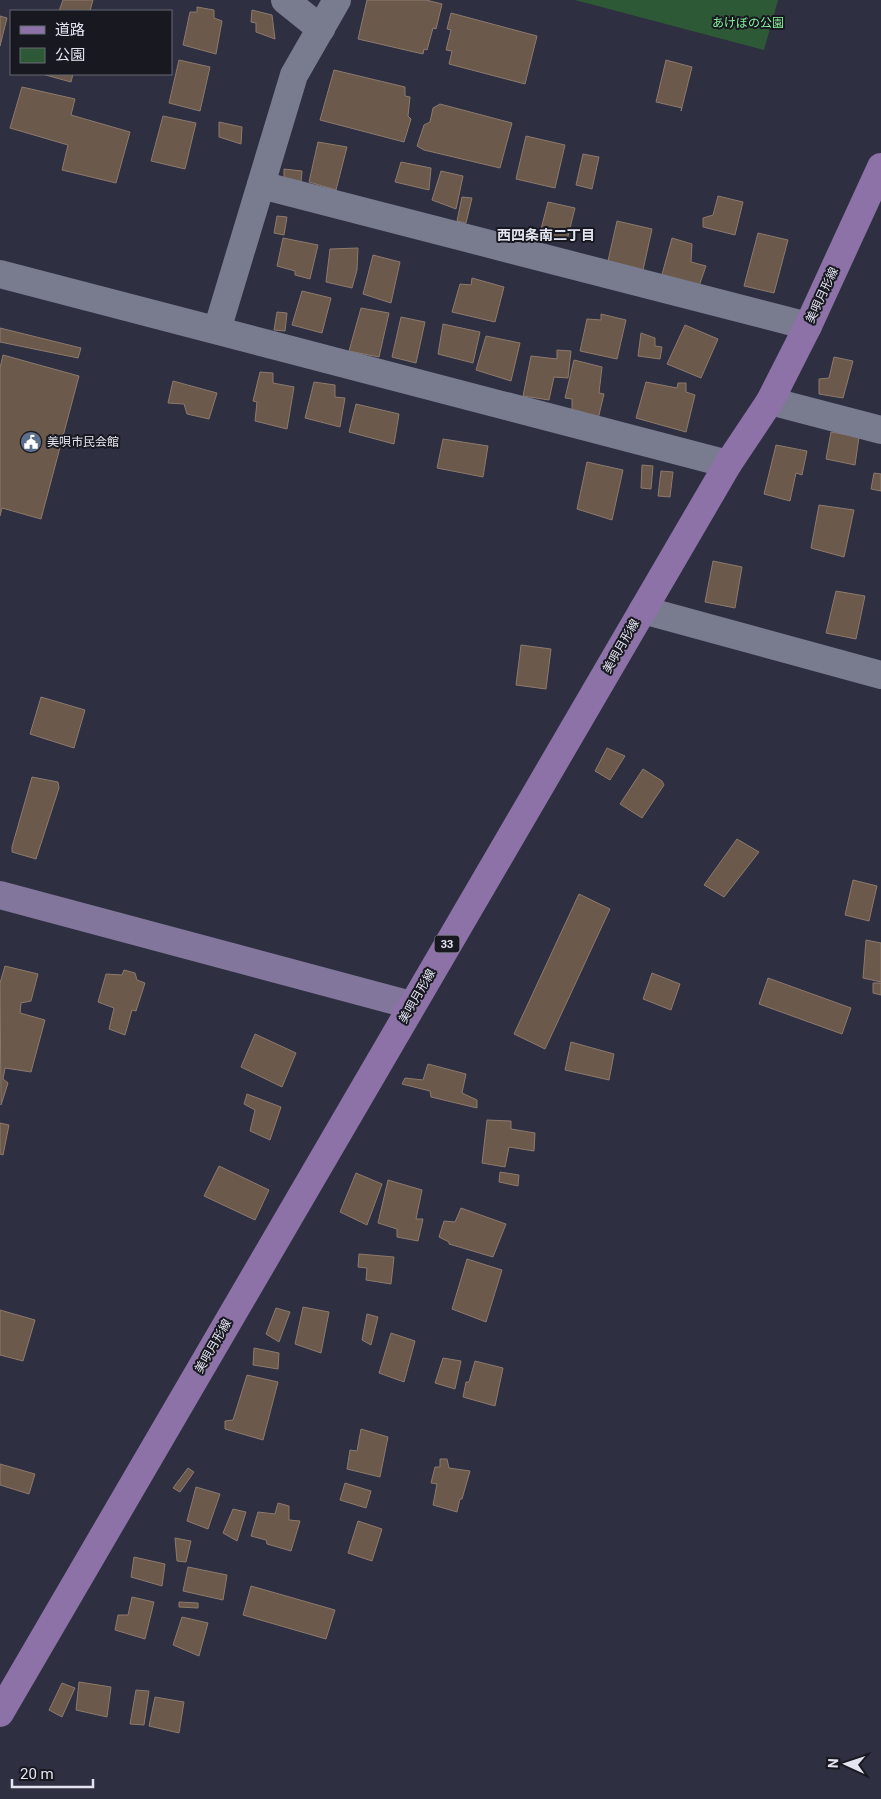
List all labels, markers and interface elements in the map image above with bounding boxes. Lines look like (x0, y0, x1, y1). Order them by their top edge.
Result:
legend (10, 10, 172, 75)
park label: あけぼの公園 (712, 16, 784, 30)
text: 道路 (55, 21, 85, 39)
text: 公園 (55, 46, 85, 64)
district label: 西四条南二丁目 (497, 227, 595, 243)
street label: 美唄月形線 (803, 265, 841, 325)
public building icon: 美唄市民会館 (19, 430, 43, 454)
place label: 美唄市民会館 (47, 435, 119, 449)
street label: 美唄月形線 (600, 617, 642, 675)
road number: 33 (434, 936, 460, 952)
street label: 美唄月形線 (396, 967, 438, 1025)
street label: 美唄月形線 (192, 1317, 234, 1375)
north arrow (821, 1739, 871, 1789)
scale bar (12, 1756, 94, 1788)
text: N (825, 1758, 841, 1769)
text: 20 m (20, 1765, 54, 1783)

